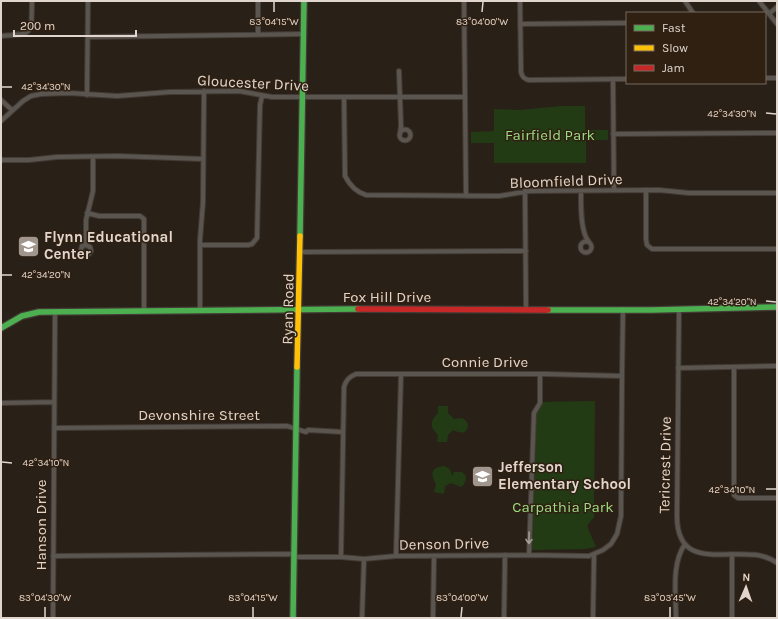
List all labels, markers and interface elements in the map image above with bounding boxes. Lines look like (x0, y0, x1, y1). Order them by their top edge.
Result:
scale bar (14, 12, 136, 38)
legend (626, 12, 766, 84)
text: 83°04'15"W (249, 16, 299, 28)
text: 83°04'00"W (456, 16, 508, 28)
text: 200 m (20, 19, 55, 33)
text: Fast (662, 21, 686, 35)
text: Slow (662, 41, 688, 55)
text: Jam (662, 61, 685, 75)
street label: Gloucester Drive (197, 71, 309, 95)
text: 42°34'30"N (21, 81, 71, 93)
text: 42°34'30"N (707, 108, 757, 120)
park label: Fairfield Park (505, 126, 595, 144)
street label: Bloomfield Drive (509, 170, 623, 192)
place label: Flynn Educational Center (44, 228, 173, 263)
school or university icon: Flynn Educational Center (15, 233, 41, 259)
text: 42°34'20"N (21, 269, 71, 281)
street label: Ryan Road (278, 273, 298, 345)
street label: Fox Hill Drive (343, 288, 431, 306)
text: 42°34'20"N (707, 296, 757, 308)
street label: Connie Drive (442, 353, 528, 371)
street label: Devonshire Street (138, 406, 260, 424)
street label: Tericrest Drive (655, 416, 675, 514)
text: 42°34'10"N (23, 457, 69, 469)
place label: Jefferson Elementary School (498, 458, 631, 493)
school or university icon: Jefferson Elementary School (469, 463, 495, 489)
street label: Hanson Drive (32, 479, 50, 571)
text: 42°34'10"N (709, 484, 755, 496)
park label: Carpathia Park (512, 498, 614, 516)
one-way arrow (525, 531, 533, 544)
street label: Denson Drive (399, 534, 489, 554)
north arrow (726, 567, 766, 607)
text: N (742, 571, 751, 584)
text: 83°04'30"W (19, 592, 71, 604)
text: 83°04'15"W (228, 592, 278, 604)
text: 83°04'00"W (436, 592, 488, 604)
text: 83°03'45"W (644, 592, 696, 604)

